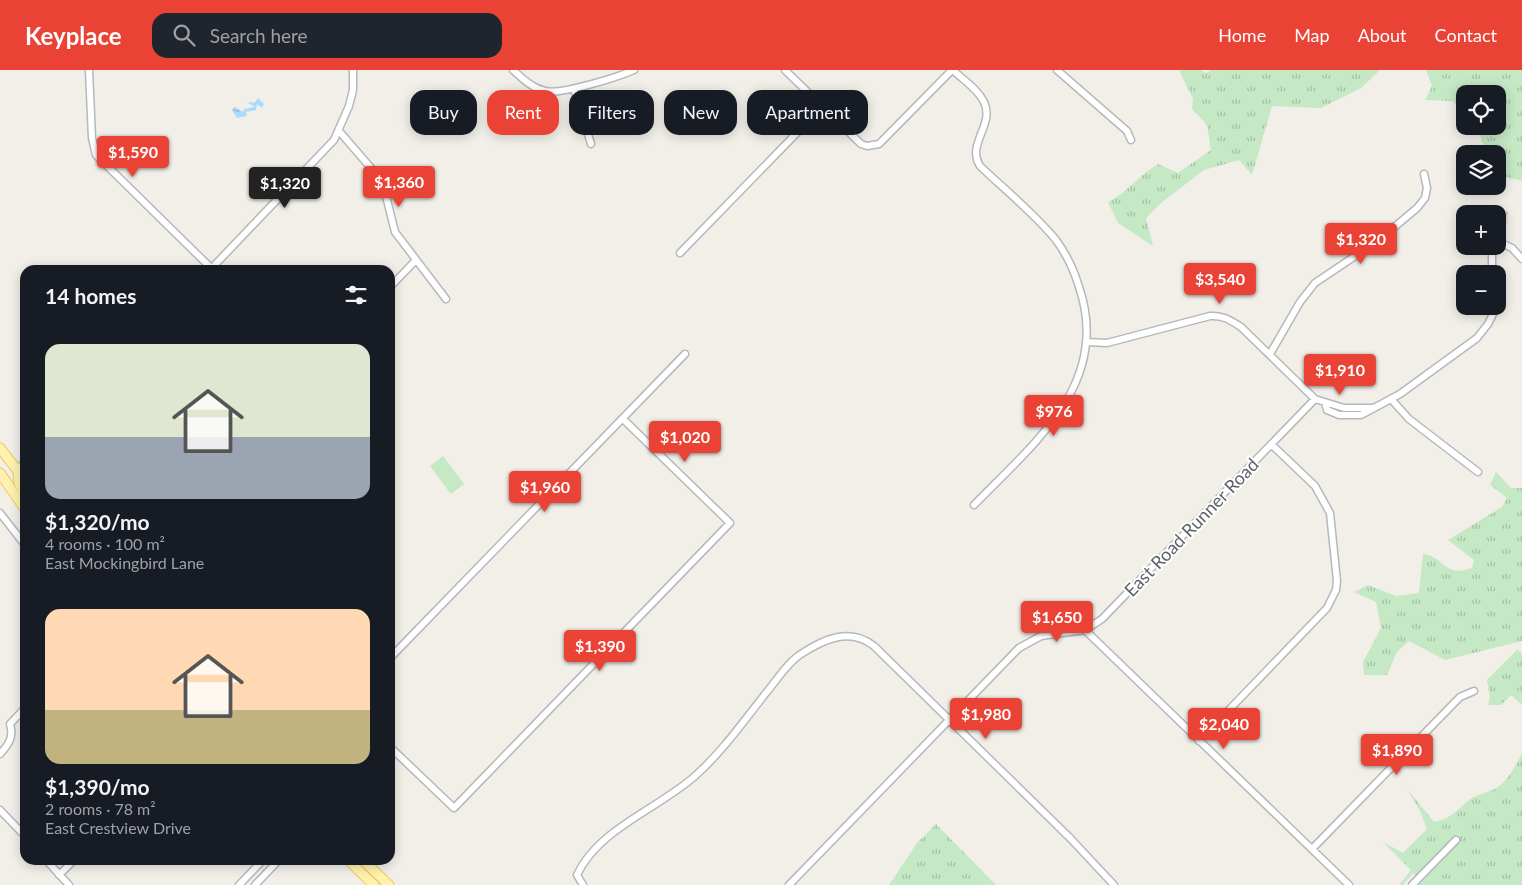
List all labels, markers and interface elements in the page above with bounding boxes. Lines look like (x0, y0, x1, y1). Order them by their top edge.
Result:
search box (152, 13, 502, 58)
text: Keyplace (25, 21, 122, 50)
icon: search (170, 21, 198, 49)
text: Search here (210, 24, 308, 47)
text: Home (1218, 24, 1266, 46)
text: Map (1294, 24, 1330, 46)
text: About (1358, 24, 1407, 46)
text: Contact (1435, 24, 1497, 46)
map controls (1456, 85, 1506, 315)
button: locate (1456, 85, 1506, 135)
chip: Buy (410, 90, 477, 135)
chip: Rent (487, 90, 559, 135)
chip: Filters (569, 90, 654, 135)
chip: New (664, 90, 737, 135)
chip: Apartment (747, 90, 868, 135)
pin: $1,590 (92, 136, 174, 178)
text: $1,590 (108, 142, 158, 161)
button: layers (1456, 145, 1506, 195)
pin: $1,320 (244, 166, 326, 209)
pin: $1,360 (358, 166, 440, 208)
text: $1,360 (374, 172, 424, 191)
text: $1,320 (260, 173, 310, 192)
button: + (1456, 205, 1506, 255)
pin: $1,320 (1320, 222, 1402, 265)
text: $1,320 (1336, 229, 1386, 248)
pin: $3,540 (1179, 262, 1261, 305)
button: − (1456, 265, 1506, 315)
text: $3,540 (1195, 269, 1245, 288)
icon: filters (342, 281, 370, 309)
text: 14 homes (45, 283, 136, 308)
pin: $1,910 (1299, 354, 1381, 396)
text: $1,910 (1315, 360, 1365, 379)
icon: home (163, 376, 253, 466)
pin: $976 (1024, 394, 1084, 437)
text: $976 (1035, 401, 1073, 420)
pin: $1,020 (644, 420, 726, 463)
text: $1,020 (660, 427, 710, 446)
street label: East Road Runner Road (1119, 453, 1263, 601)
pin: $1,960 (504, 470, 586, 513)
text: $1,960 (520, 477, 570, 496)
text: $1,320/mo (45, 509, 150, 534)
text: 4 rooms · 100 m² (45, 534, 165, 553)
text: East Mockingbird Lane (45, 553, 204, 572)
pin: $1,650 (1016, 600, 1098, 643)
text: $1,650 (1032, 607, 1082, 626)
pin: $1,390 (559, 630, 641, 672)
text: $1,390 (575, 636, 625, 655)
icon: home (163, 641, 253, 731)
pin: $1,980 (945, 698, 1027, 740)
text: $1,980 (961, 704, 1011, 723)
pin: $2,040 (1183, 708, 1265, 750)
text: $2,040 (1199, 714, 1249, 733)
pin: $1,890 (1356, 734, 1438, 776)
text: $1,890 (1372, 740, 1422, 759)
text: $1,390/mo (45, 774, 150, 799)
text: 2 rooms · 78 m² (45, 799, 156, 818)
text: East Crestview Drive (45, 818, 191, 837)

